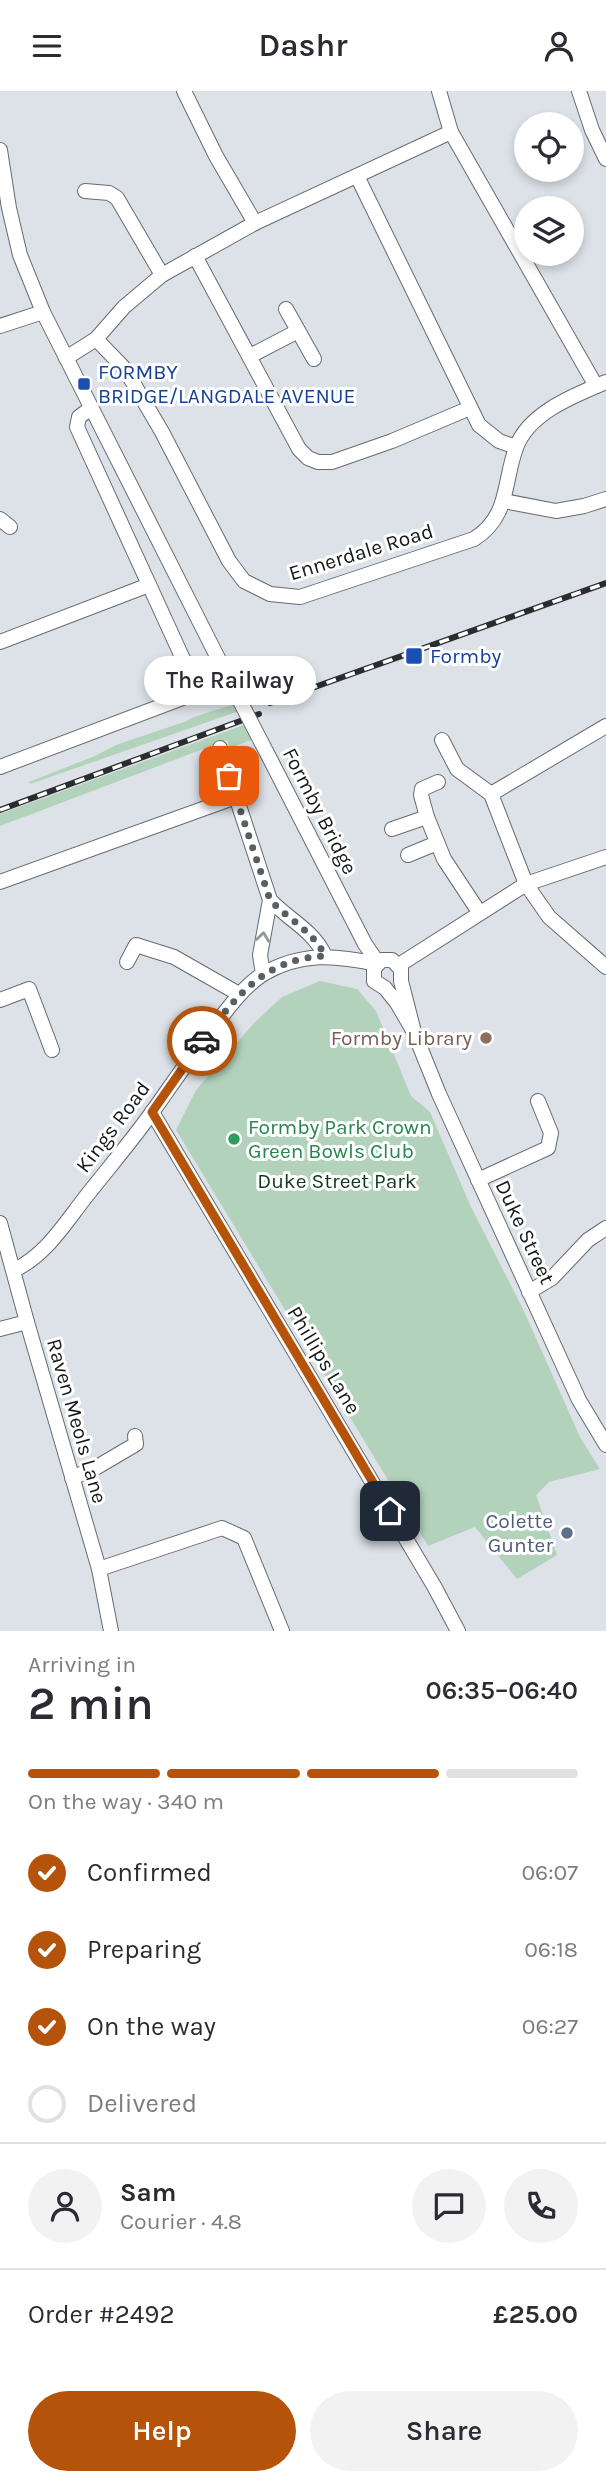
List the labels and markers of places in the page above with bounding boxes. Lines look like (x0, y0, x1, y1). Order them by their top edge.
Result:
place label: FORMBY BRIDGE/LANGDALE AVENUE (98, 360, 355, 408)
marker: FORMBY BRIDGE/LANGDALE AVENUE (76, 376, 92, 392)
place label: Formby (430, 644, 502, 668)
marker: Formby (404, 646, 424, 666)
callout: The Railway (143, 657, 315, 706)
pin (199, 746, 259, 806)
place label: Formby Library (331, 1026, 472, 1050)
marker: Formby Library (478, 1030, 494, 1046)
place label: Formby Park Crown Green Bowls Club (248, 1115, 432, 1163)
marker: Formby Park Crown Green Bowls Club (226, 1131, 242, 1147)
pin (360, 1481, 420, 1541)
place label: Colette Gunter (485, 1509, 553, 1557)
marker: Colette Gunter (559, 1525, 575, 1541)

